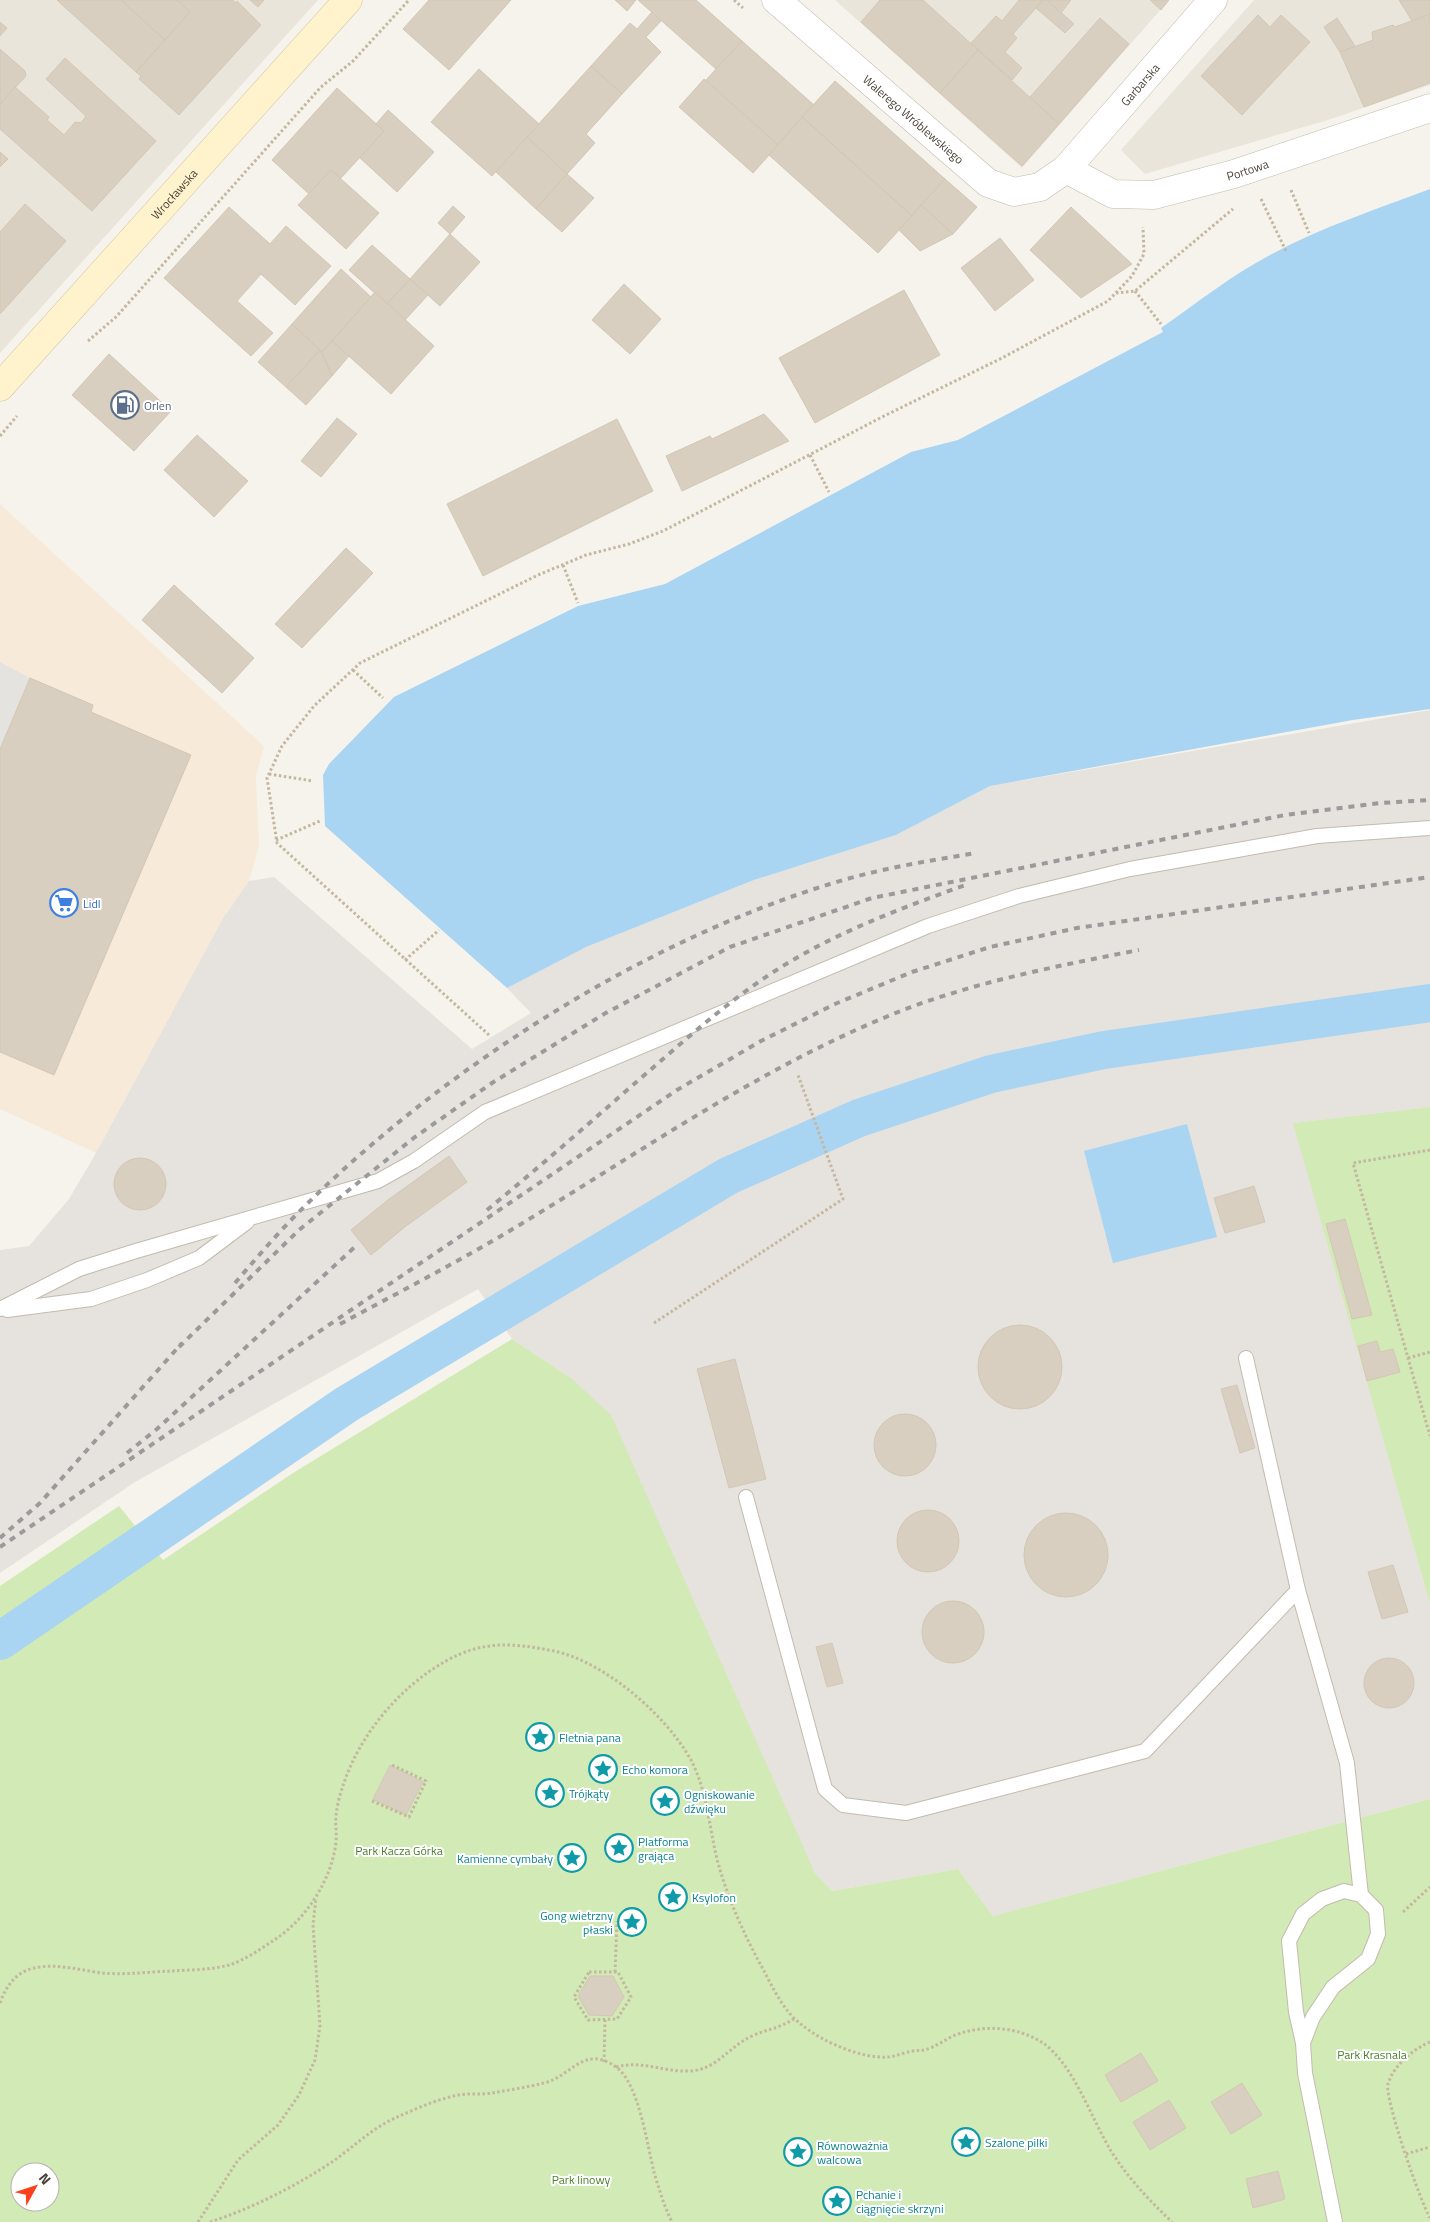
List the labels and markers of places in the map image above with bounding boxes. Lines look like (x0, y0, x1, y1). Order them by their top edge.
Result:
fuel station icon: Orlen (110, 390, 140, 420)
place label: Orlen (144, 396, 171, 415)
supermarket icon: Lidl (49, 888, 79, 918)
place label: Lidl (83, 894, 101, 913)
place icon: Fletnia pana (525, 1722, 555, 1752)
place label: Fletnia pana (559, 1728, 621, 1747)
place icon: Echo komora (588, 1754, 618, 1784)
place label: Echo komora (622, 1760, 688, 1779)
place icon: Trójkąty (535, 1778, 565, 1808)
place label: Trójkąty (569, 1784, 609, 1803)
place label: Ogniskowanie dźwięku (684, 1785, 755, 1818)
place icon: Ogniskowanie dźwięku (650, 1786, 680, 1816)
place label: Platforma grająca (638, 1832, 689, 1865)
place icon: Platforma grająca (604, 1833, 634, 1863)
place icon: Kamienne cymbały (557, 1843, 587, 1873)
place label: Kamienne cymbały (457, 1849, 553, 1868)
place icon: Ksylofon (658, 1882, 688, 1912)
place label: Ksylofon (692, 1888, 736, 1907)
place label: Gong wietrzny płaski (540, 1906, 613, 1939)
place icon: Gong wietrzny płaski (617, 1907, 647, 1937)
place icon: Szalone pilki (951, 2127, 981, 2157)
place label: Szalone pilki (985, 2133, 1047, 2152)
place label: Równoważnia walcowa (817, 2136, 888, 2169)
place icon: Równoważnia walcowa (783, 2137, 813, 2167)
place label: Pchanie i ciągnięcie skrzyni (856, 2185, 944, 2218)
place icon: Pchanie i ciągnięcie skrzyni (822, 2186, 852, 2216)

